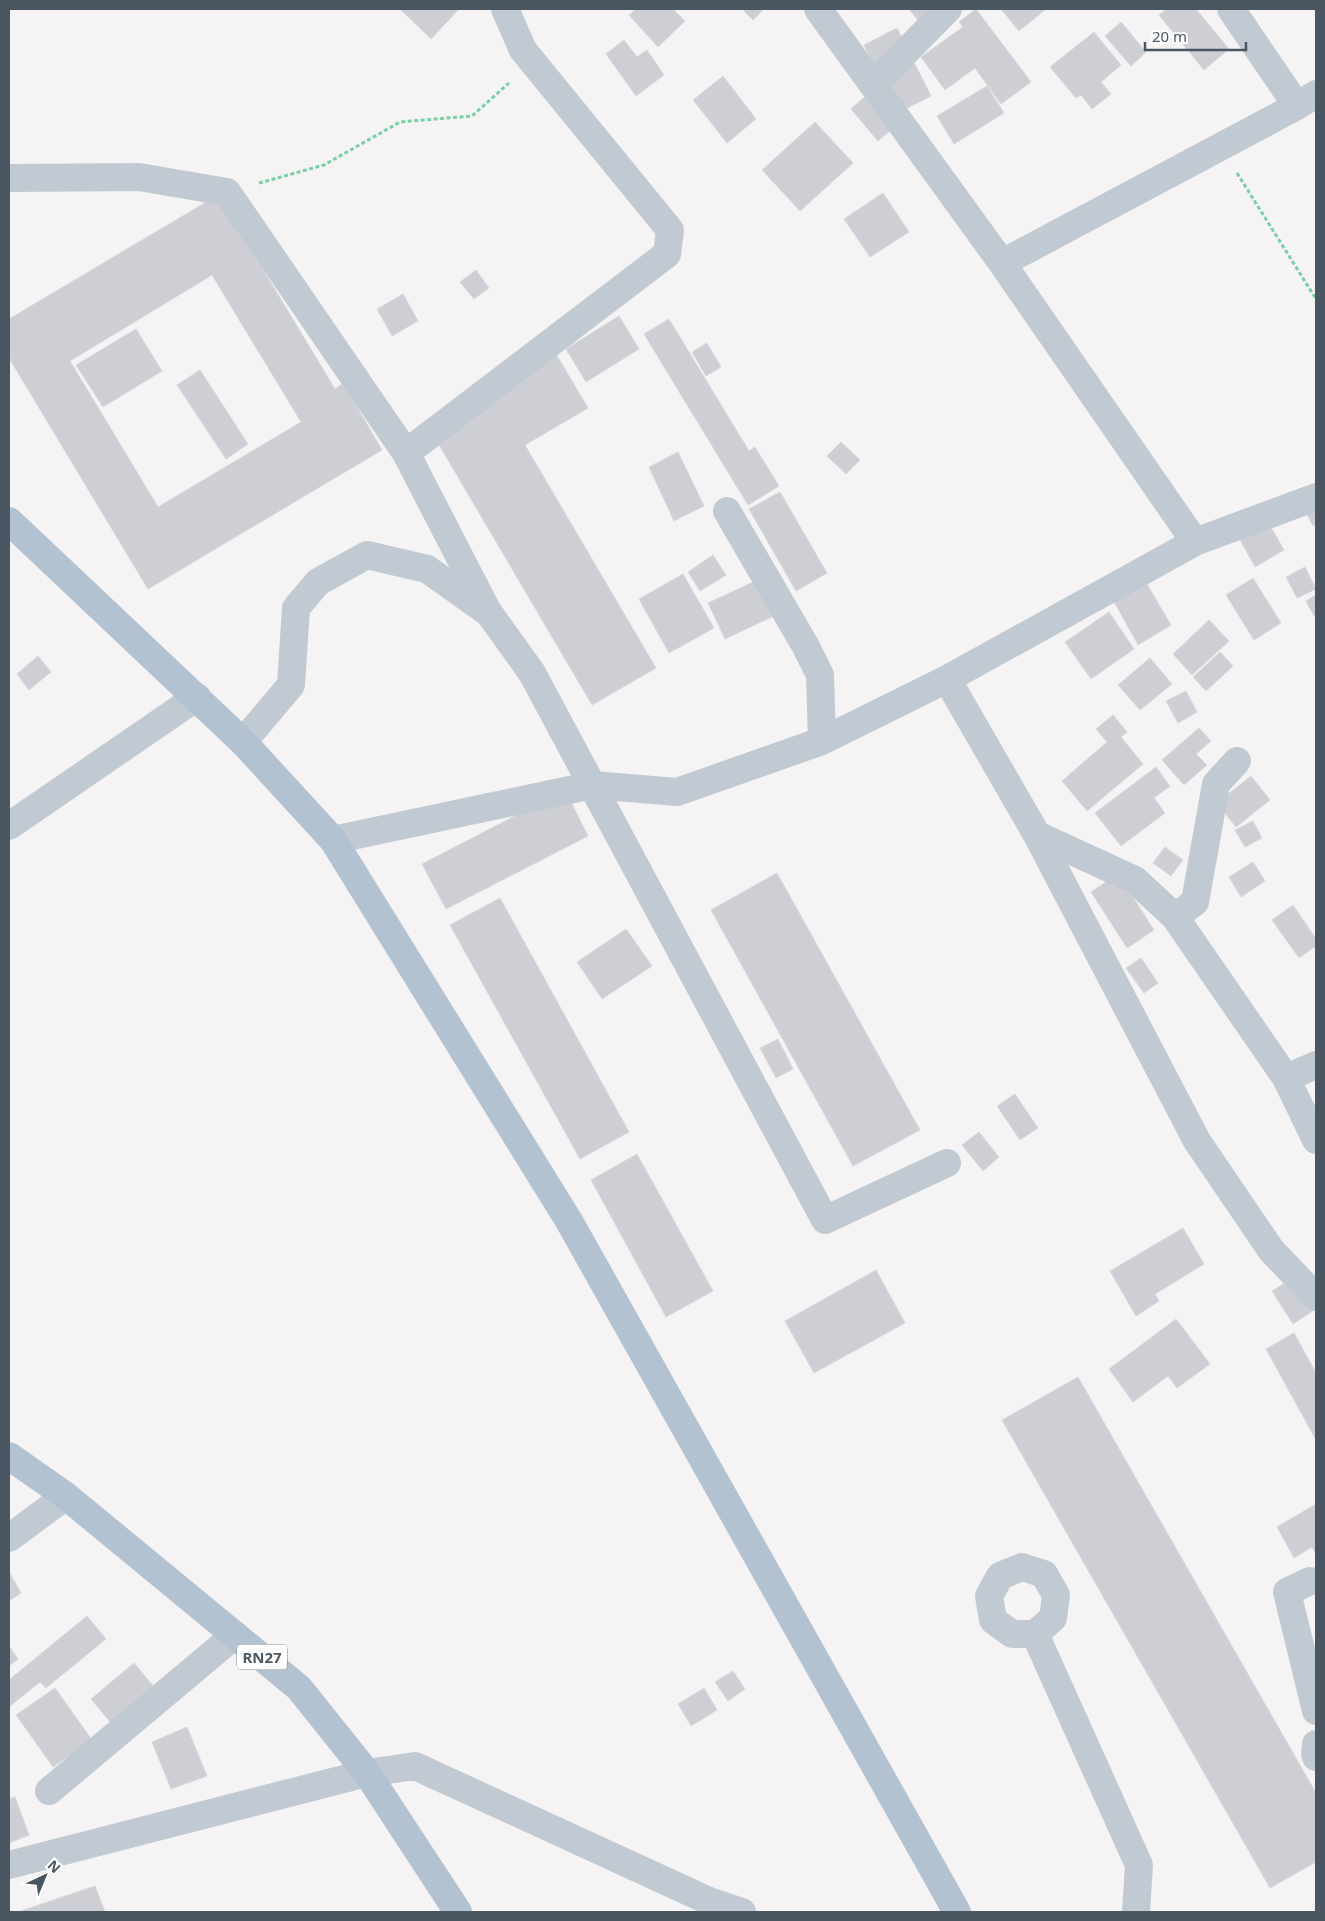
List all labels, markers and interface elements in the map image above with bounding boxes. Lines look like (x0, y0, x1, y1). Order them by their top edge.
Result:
scale bar (1145, 20, 1246, 52)
text: 20 m (1152, 26, 1187, 46)
road number: RN27 (237, 1644, 287, 1670)
north arrow (20, 1851, 70, 1901)
text: N (44, 1855, 65, 1877)

